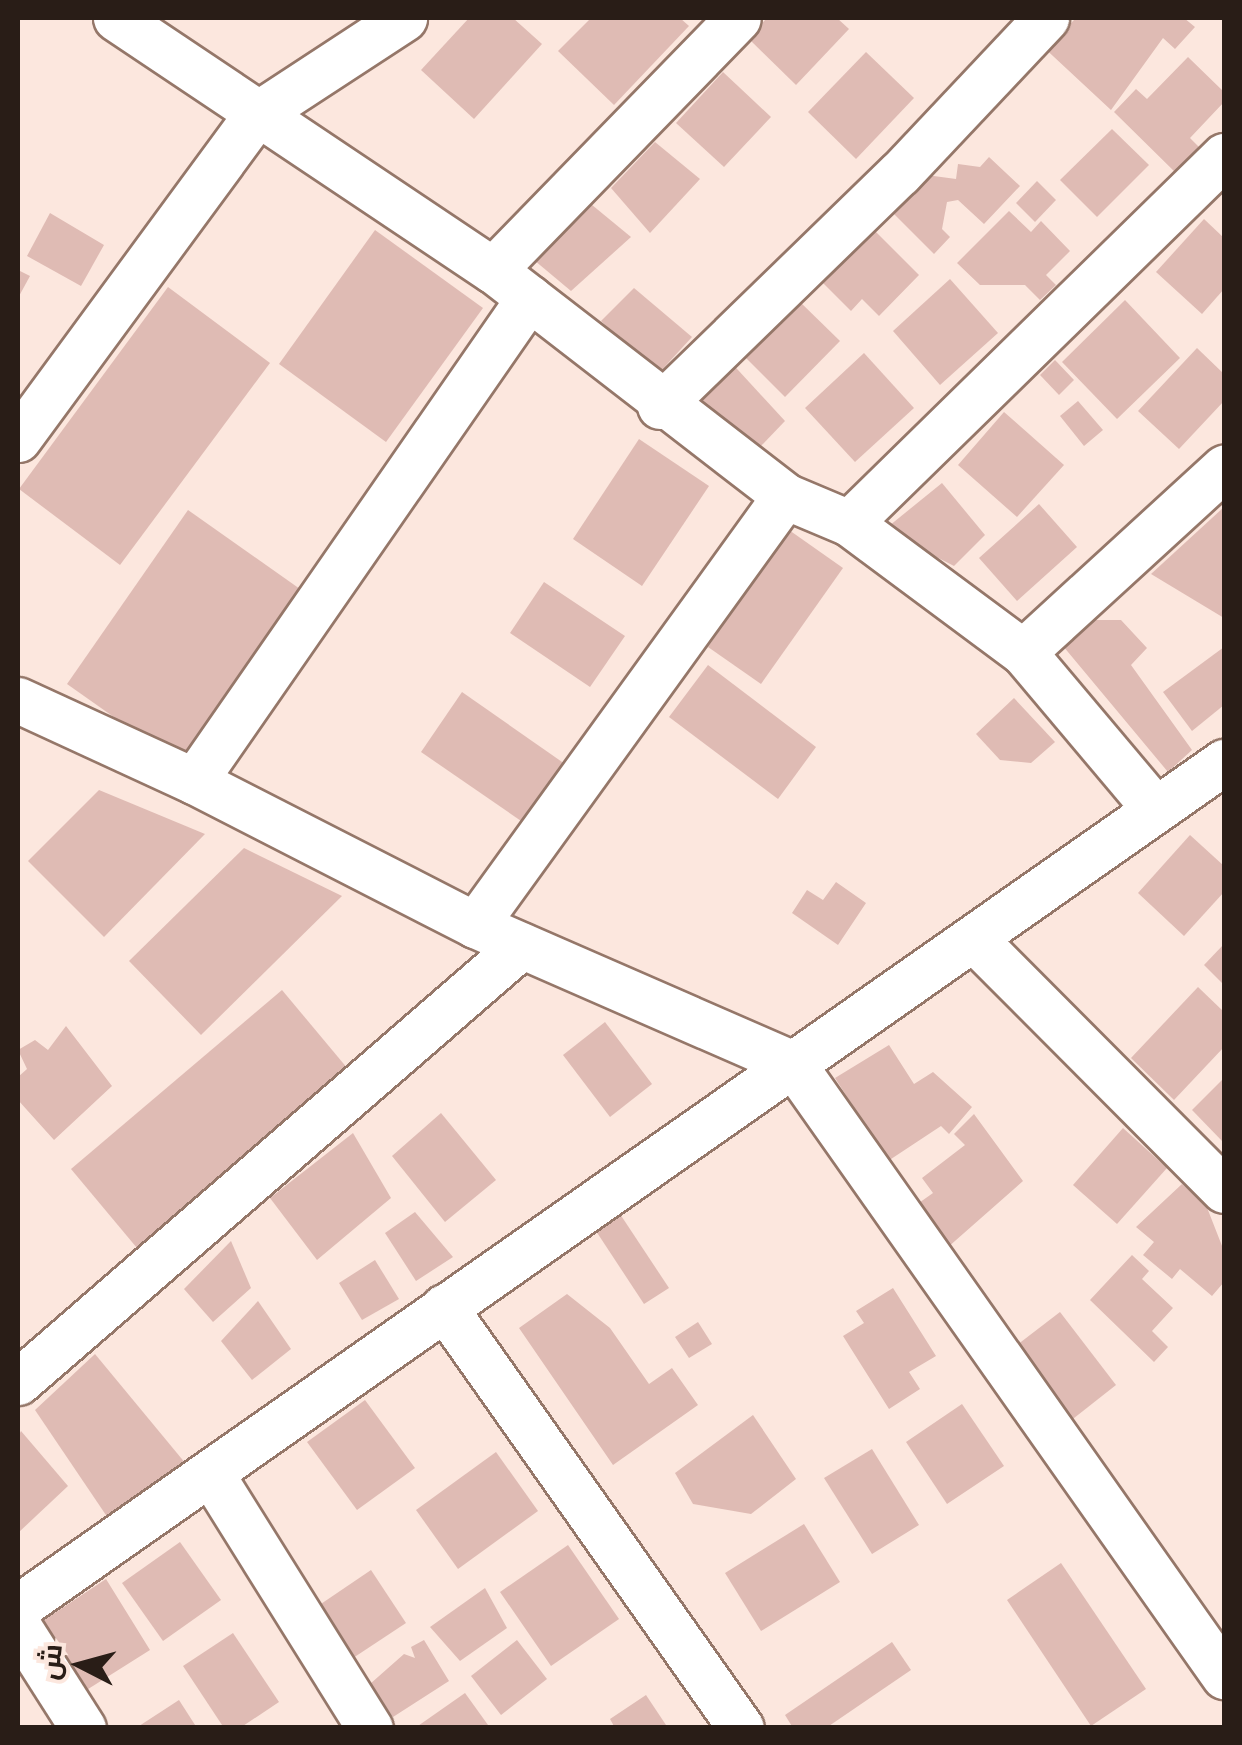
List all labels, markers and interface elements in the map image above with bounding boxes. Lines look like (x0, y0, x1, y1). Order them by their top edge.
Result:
north arrow (30, 1615, 130, 1715)
text: ش (29, 1642, 70, 1682)

